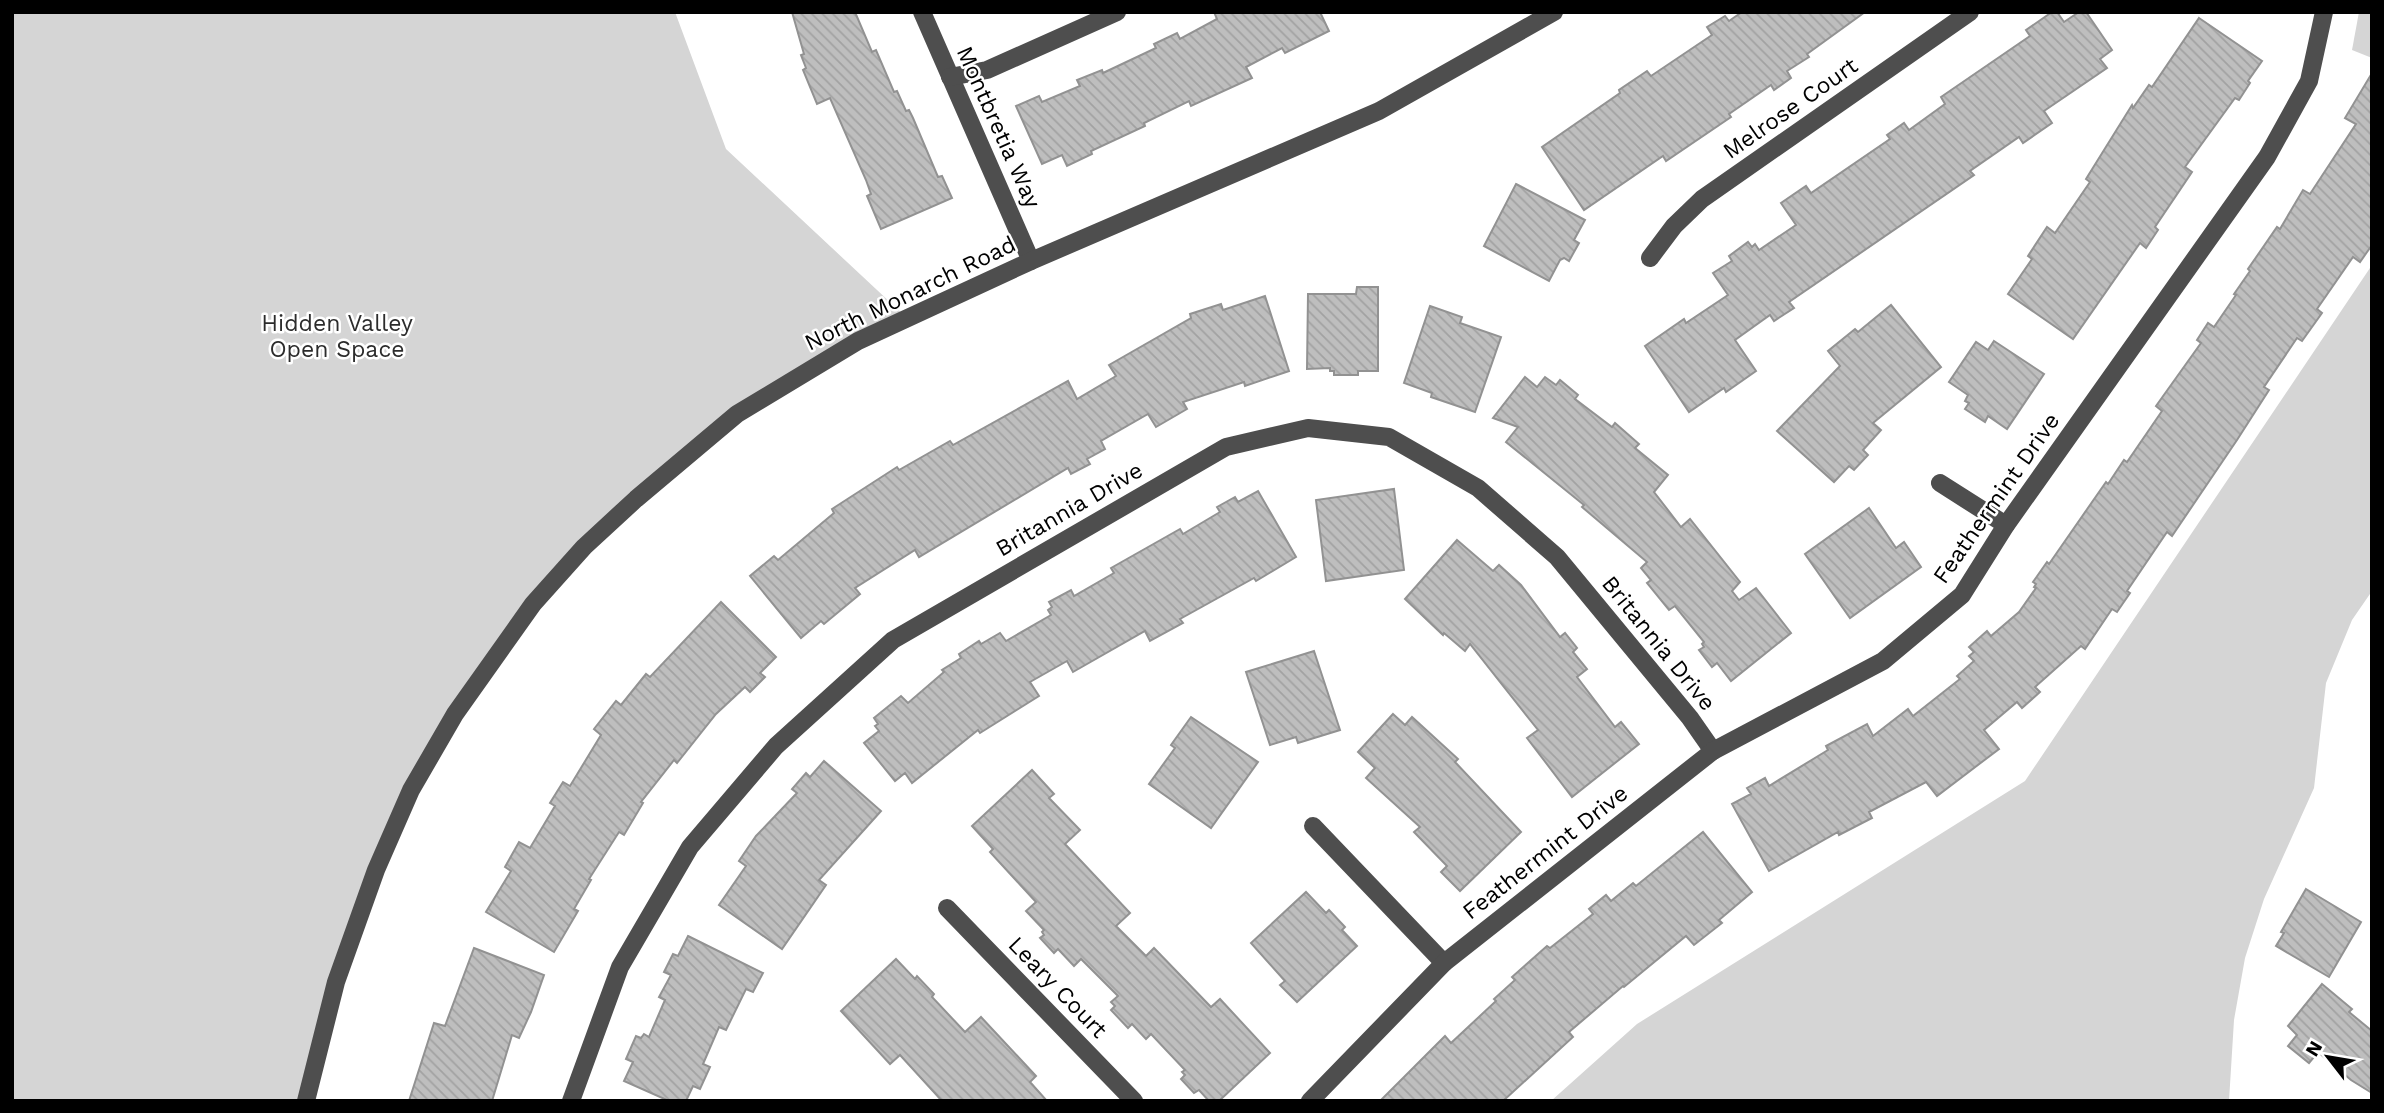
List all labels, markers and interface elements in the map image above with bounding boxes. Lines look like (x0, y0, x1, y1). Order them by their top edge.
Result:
street label: Montbretia Way (951, 42, 1046, 212)
street label: Melrose Court (1718, 52, 1863, 165)
street label: North Monarch Road (800, 231, 1020, 356)
park label: Hidden Valley Open Space (261, 310, 413, 363)
street label: Feathermint Drive (1927, 408, 2065, 589)
street label: Britannia Drive (991, 456, 1148, 562)
street label: Britannia Drive (1596, 571, 1721, 716)
street label: Feathermint Drive (1457, 780, 1633, 925)
street label: Leary Court (1003, 931, 1113, 1044)
north arrow (2293, 1022, 2363, 1092)
text: N (2300, 1037, 2327, 1060)

